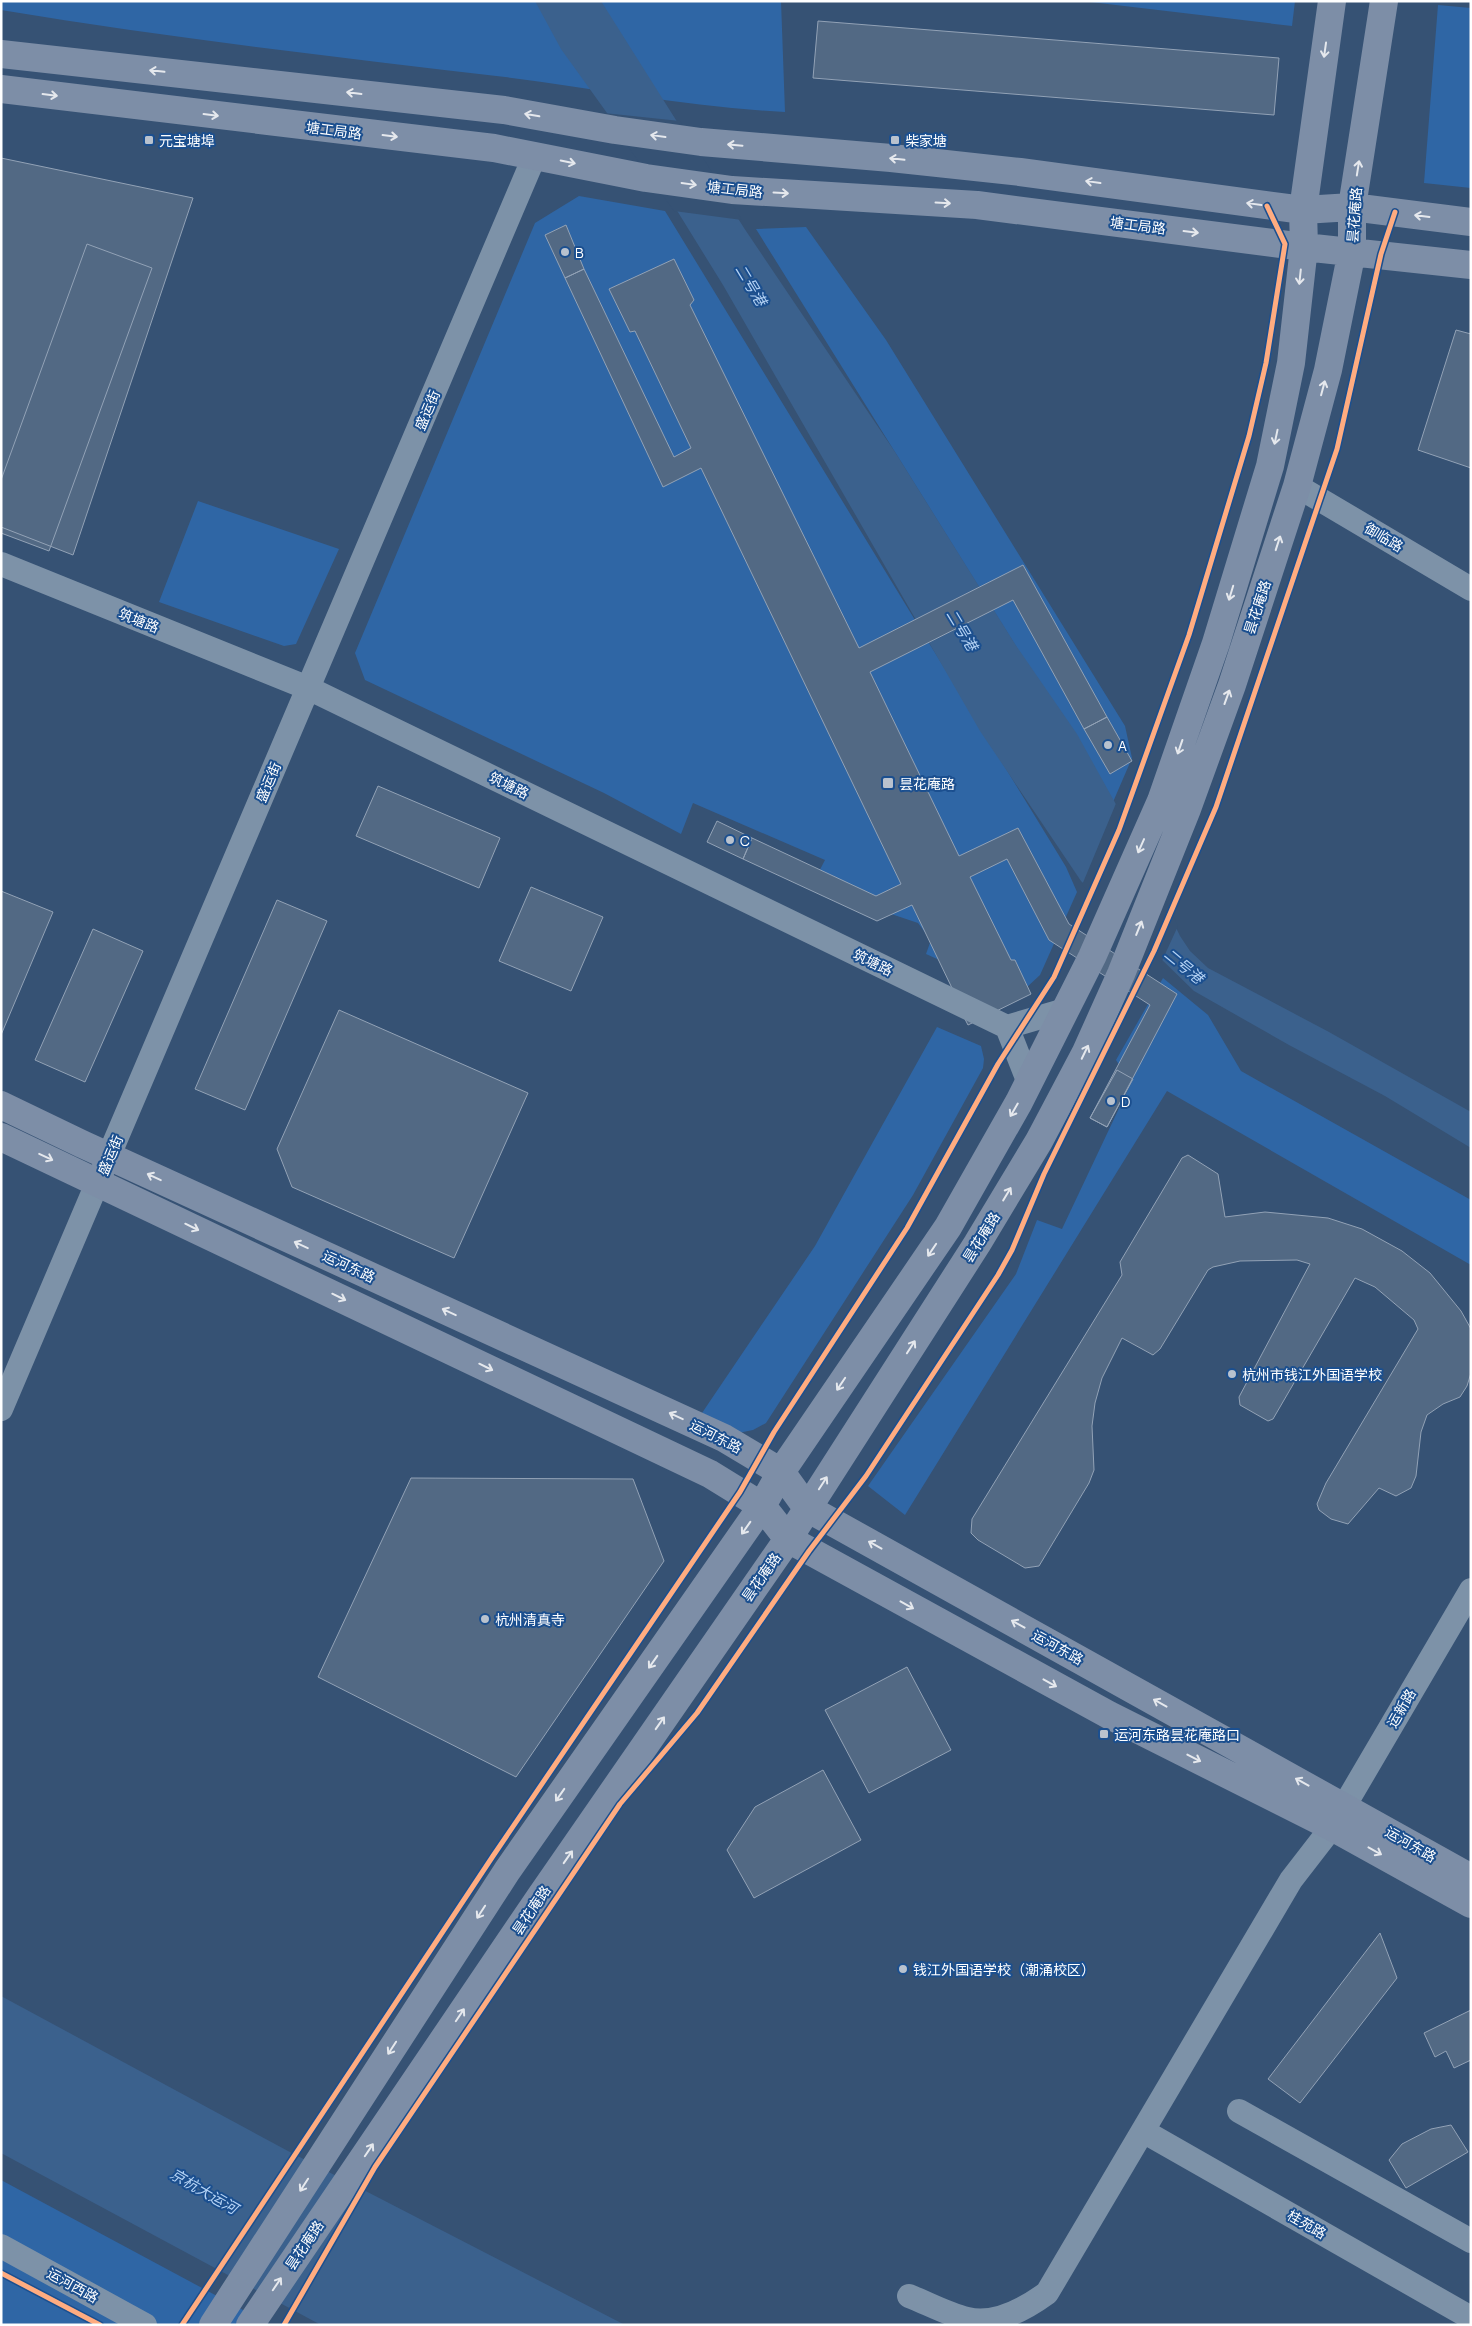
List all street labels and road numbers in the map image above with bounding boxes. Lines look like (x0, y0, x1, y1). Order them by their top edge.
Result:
street label: 塘工局路 (305, 117, 363, 143)
street label: 塘工局路 (706, 177, 764, 201)
street label: 昙花庵路 (1343, 186, 1365, 244)
street label: 塘工局路 (1109, 212, 1167, 238)
street label: 盛运街 (410, 387, 444, 433)
street label: 御临路 (1361, 518, 1407, 556)
street label: 昙花庵路 (1239, 577, 1275, 637)
street label: 筑塘路 (116, 603, 162, 637)
street label: 盛运街 (251, 759, 285, 805)
street label: 筑塘路 (486, 767, 532, 803)
street label: 筑塘路 (850, 944, 896, 980)
street label: 盛运街 (93, 1132, 127, 1178)
street label: 昙花庵路 (958, 1208, 1004, 1266)
street label: 运河东路 (320, 1246, 378, 1286)
street label: 运河东路 (687, 1415, 745, 1457)
street label: 昙花庵路 (737, 1549, 785, 1605)
street label: 运河东路 (1029, 1625, 1087, 1669)
street label: 运新路 (1382, 1685, 1420, 1731)
street label: 运河东路 (1382, 1822, 1440, 1866)
street label: 昙花庵路 (507, 1881, 555, 1939)
street label: 桂苑路 (1284, 2205, 1330, 2243)
street label: 昙花庵路 (280, 2216, 328, 2274)
street label: 运河西路 (44, 2263, 102, 2307)

